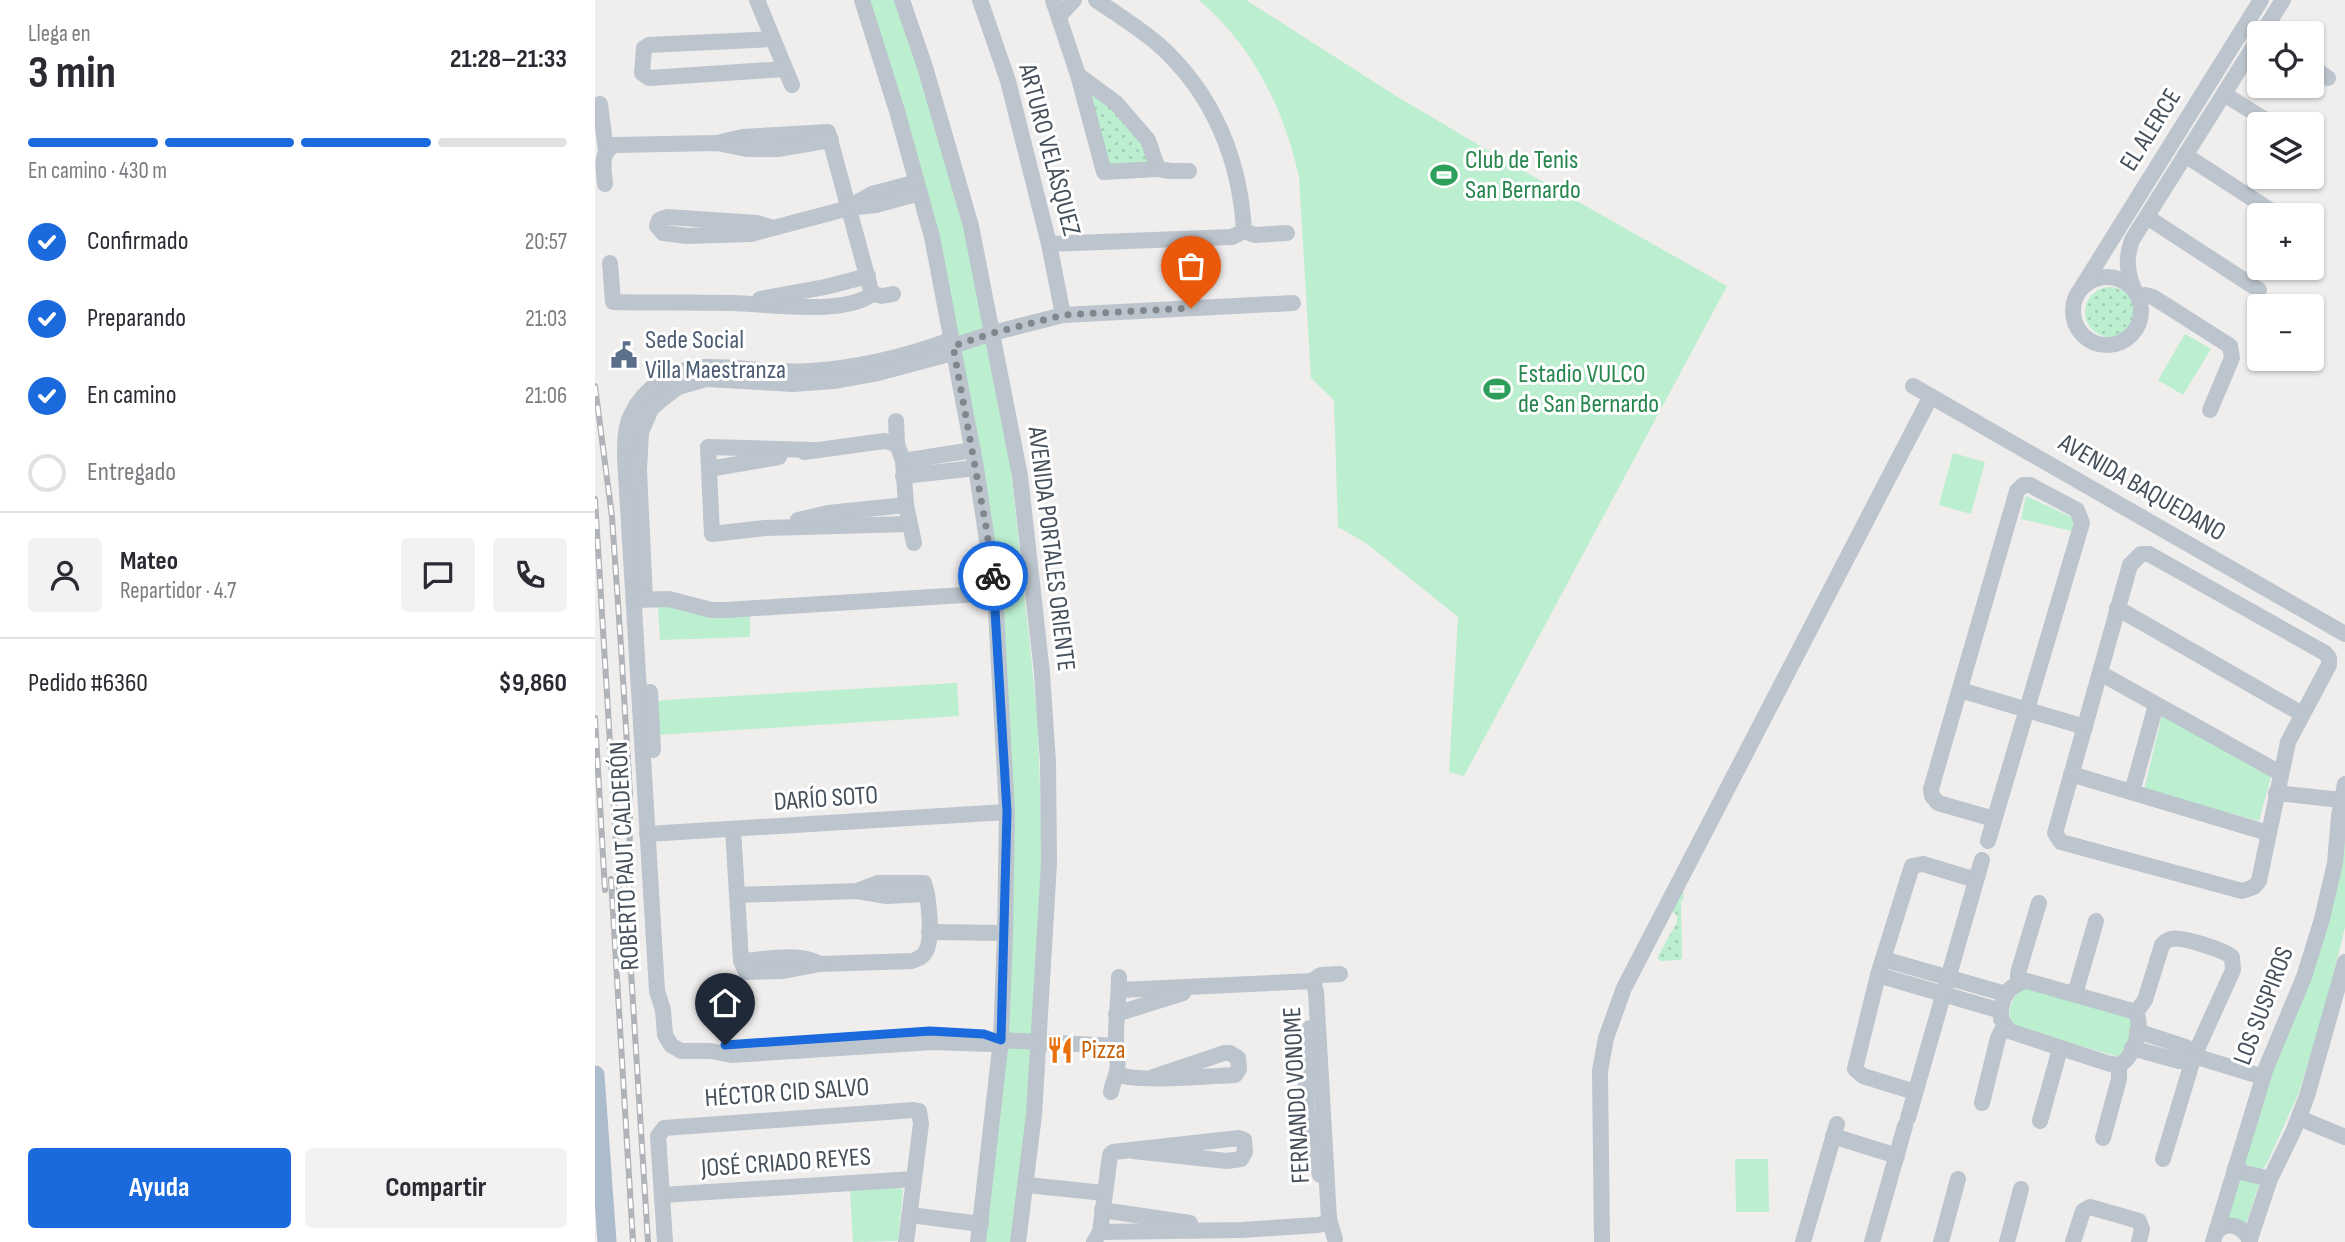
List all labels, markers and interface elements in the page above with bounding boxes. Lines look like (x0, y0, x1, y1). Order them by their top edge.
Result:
text: Llega en (28, 20, 91, 48)
map controls (2247, 21, 2324, 371)
button: locate (2247, 21, 2324, 98)
text: 21:28–21:33 (450, 44, 567, 75)
text: 3 min (28, 46, 116, 101)
street label: ARTURO VELÁSQUEZ (1011, 60, 1087, 240)
street label: EL ALERCE (2114, 83, 2188, 177)
button: layers (2247, 112, 2324, 189)
place label: Club de Tenis San Bernardo (1465, 145, 1581, 206)
text: En camino · 430 m (28, 157, 167, 185)
sports icon: Club de Tenis San Bernardo (1429, 160, 1459, 190)
button: + (2247, 203, 2324, 280)
icon: check (28, 223, 66, 261)
text: Confirmado (87, 226, 188, 257)
text: 20:57 (525, 228, 567, 256)
pin (1161, 236, 1221, 308)
icon: bag (1172, 247, 1210, 285)
button: − (2247, 294, 2324, 371)
icon: check (28, 300, 66, 338)
text: Preparando (87, 303, 186, 334)
text: 21:03 (525, 305, 567, 333)
place label: Sede Social Villa Maestranza (645, 325, 786, 386)
public building icon: Sede Social Villa Maestranza (609, 340, 639, 370)
place label: Estadio VULCO de San Bernardo (1518, 359, 1659, 420)
sports icon: Estadio VULCO de San Bernardo (1482, 374, 1512, 404)
icon: check (28, 377, 66, 415)
text: En camino (87, 380, 177, 411)
text: 21:06 (525, 382, 567, 410)
street label: AVENIDA PORTALES ORIENTE (1021, 424, 1081, 673)
street label: AVENIDA BAQUEDANO (2052, 427, 2231, 548)
text: Entregado (87, 457, 176, 488)
button: person (28, 538, 102, 612)
button: chat (401, 538, 475, 612)
button: phone (493, 538, 567, 612)
courier (958, 541, 1028, 611)
text: Mateo (120, 546, 178, 577)
icon: bike (974, 557, 1012, 595)
text: Repartidor · 4.7 (120, 577, 236, 605)
text: Pedido #6360 (28, 668, 148, 699)
text: $9,860 (499, 668, 567, 699)
street label: ROBERTO PAUT CALDERÓN (604, 741, 646, 971)
street label: DARÍO SOTO (773, 780, 879, 818)
street label: LOS SUSPIROS (2227, 943, 2301, 1069)
pin (695, 973, 755, 1045)
icon: home (706, 984, 744, 1022)
street label: FERNANDO VONOME (1277, 1006, 1317, 1184)
restaurant icon: Pizza (1045, 1035, 1075, 1065)
place label: Pizza (1081, 1035, 1126, 1066)
street label: HÉCTOR CID SALVO (704, 1072, 870, 1114)
street label: JOSÉ CRIADO REYES (699, 1142, 872, 1184)
button: Ayuda (28, 1148, 291, 1228)
button: Compartir (305, 1148, 567, 1228)

